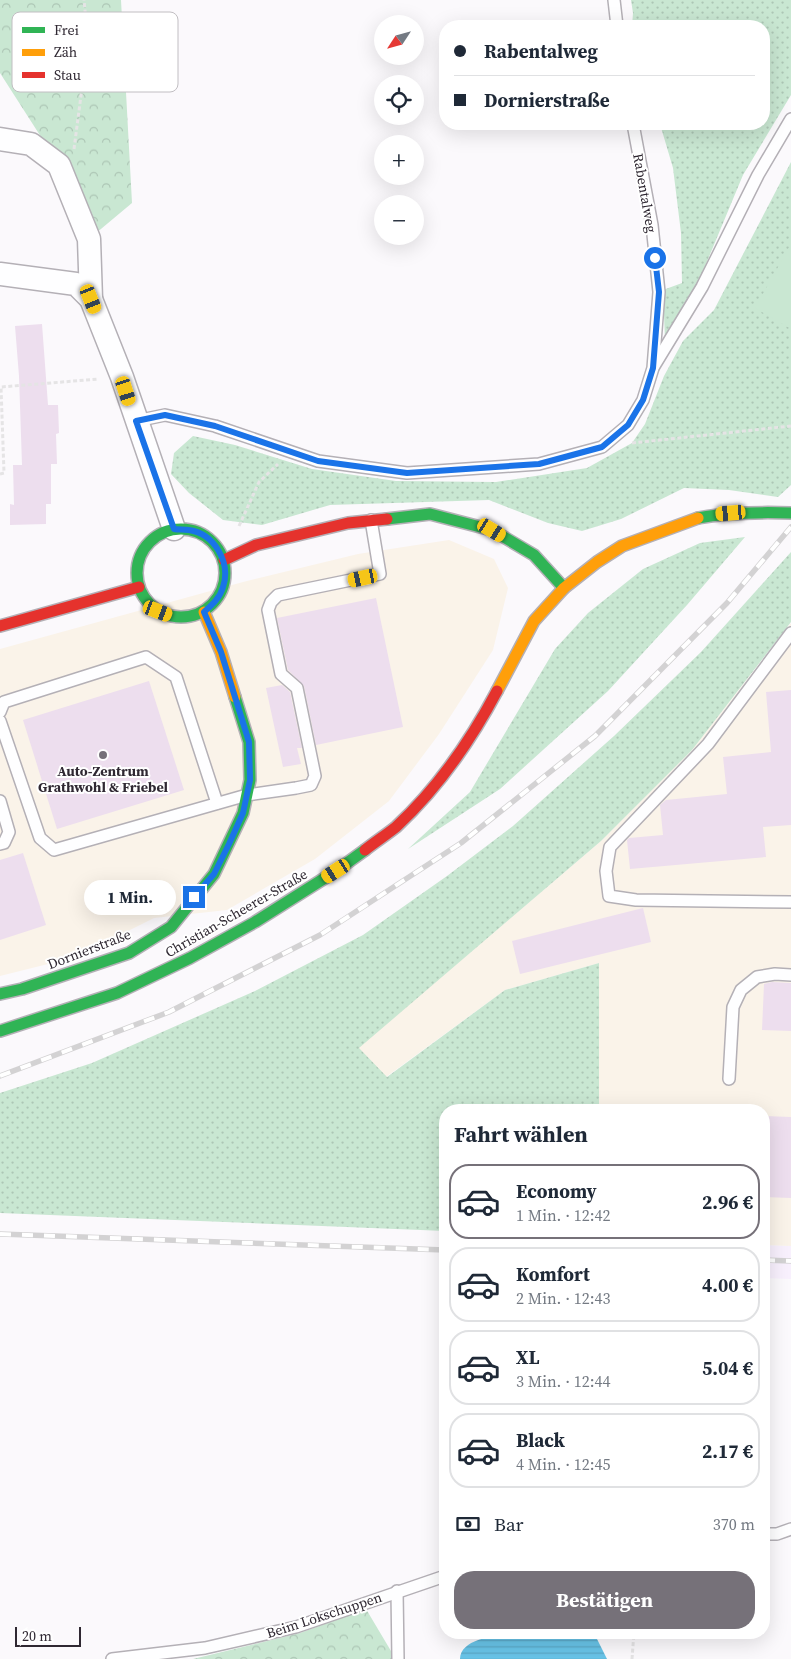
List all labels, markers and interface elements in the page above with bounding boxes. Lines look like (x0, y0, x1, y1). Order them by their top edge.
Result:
legend (12, 12, 178, 92)
north arrow (374, 15, 424, 65)
map controls (374, 15, 424, 245)
text: Frei (54, 20, 79, 40)
text: Rabentalweg (484, 38, 598, 64)
text: Zäh (54, 42, 77, 62)
text: Stau (54, 65, 81, 85)
button: locate (374, 75, 424, 125)
text: Dornierstraße (484, 87, 610, 113)
button: + (374, 135, 424, 185)
street label: Rabentalweg (628, 152, 662, 234)
button: − (374, 195, 424, 245)
route start (644, 247, 666, 269)
car (78, 282, 103, 316)
car (114, 374, 137, 408)
car (715, 504, 746, 522)
car (475, 516, 508, 544)
car (346, 568, 379, 588)
car (141, 599, 174, 623)
marker: Auto-Zentrum Grathwohl & Friebel (97, 749, 109, 761)
place label: Auto-Zentrum Grathwohl & Friebel (38, 761, 168, 797)
car (319, 857, 352, 885)
street label: Christian-Scheerer-Straße (161, 864, 311, 962)
callout: 1 Min. (84, 880, 176, 914)
text: 1 Min. (107, 886, 153, 908)
route end (183, 886, 205, 908)
street label: Dornierstraße (44, 924, 134, 974)
text: Fahrt wählen (454, 1119, 588, 1149)
text: Economy (516, 1178, 597, 1204)
icon: car (456, 1179, 501, 1224)
text: 2.96 € (702, 1189, 753, 1215)
text: 1 Min. · 12:42 (516, 1204, 610, 1226)
text: Komfort (516, 1261, 590, 1287)
icon: car (456, 1262, 501, 1307)
text: 4.00 € (702, 1272, 753, 1298)
text: 2 Min. · 12:43 (516, 1287, 610, 1309)
text: XL (516, 1344, 539, 1370)
icon: car (456, 1345, 501, 1390)
text: 5.04 € (702, 1355, 753, 1381)
text: 3 Min. · 12:44 (516, 1370, 610, 1392)
text: Black (516, 1427, 565, 1453)
icon: car (456, 1428, 501, 1473)
text: 2.17 € (702, 1438, 753, 1464)
text: 4 Min. · 12:45 (516, 1453, 610, 1475)
icon: cash (454, 1510, 482, 1538)
text: Bar (494, 1511, 524, 1537)
text: 370 m (713, 1513, 755, 1535)
button: Bestätigen (454, 1571, 755, 1629)
street label: Beim Lokschuppen (264, 1587, 385, 1643)
scale bar (15, 1624, 81, 1647)
text: 20 m (22, 1626, 52, 1646)

